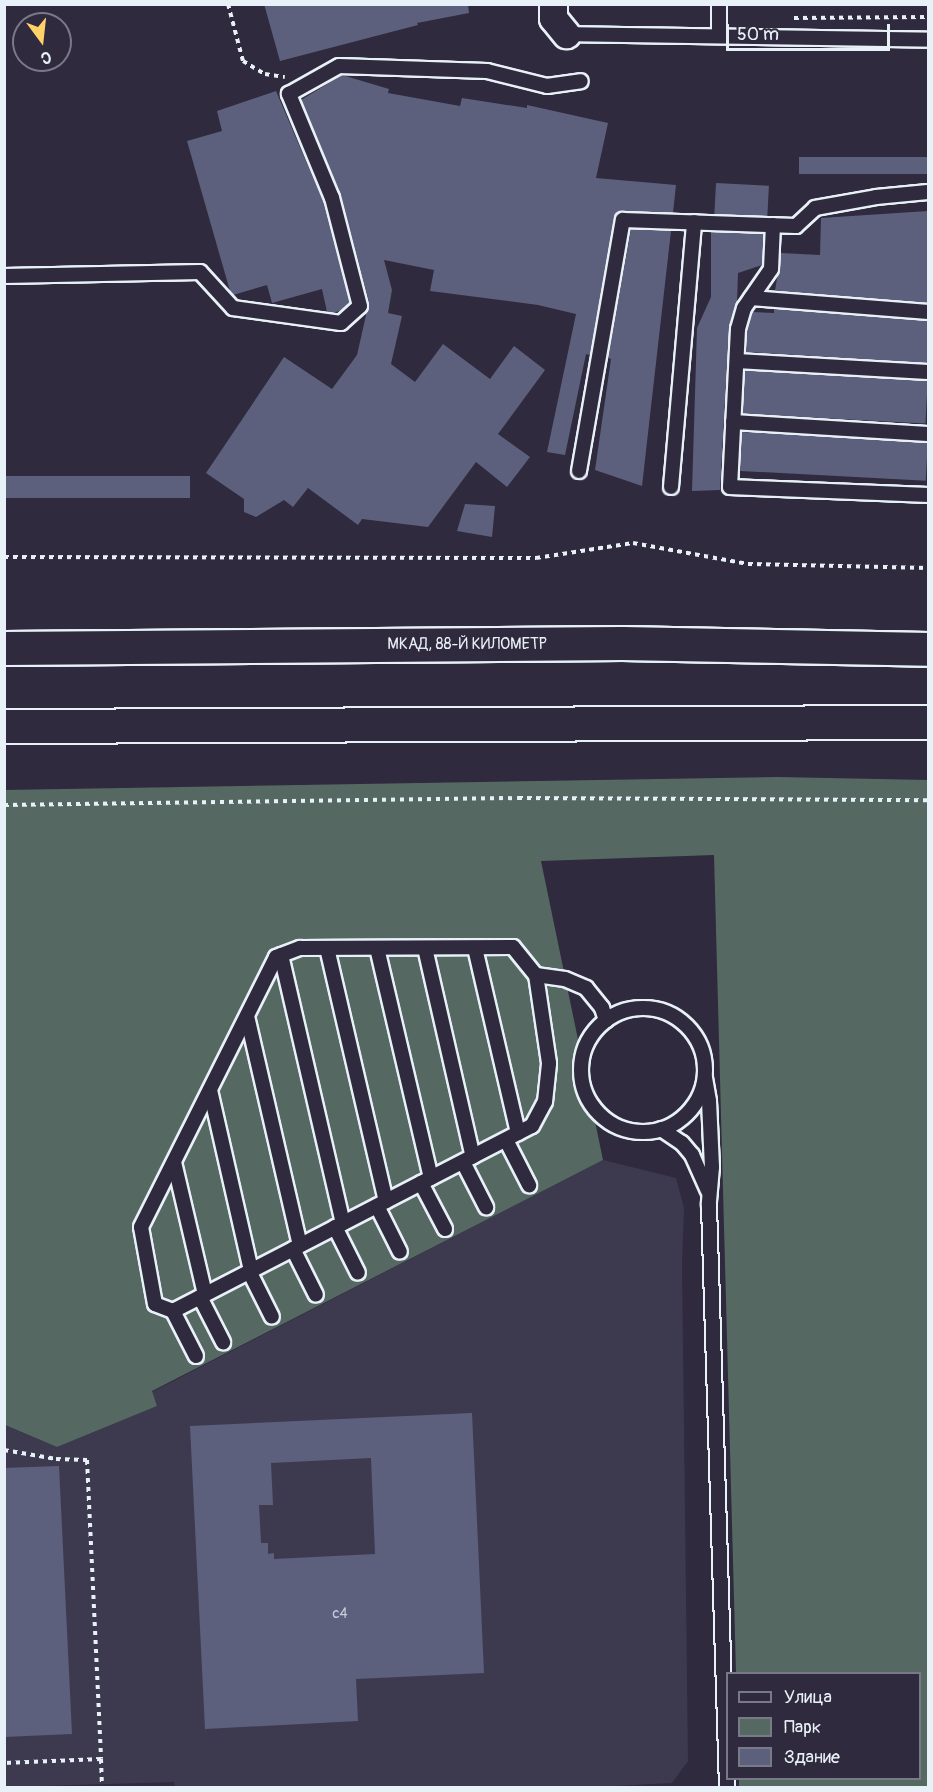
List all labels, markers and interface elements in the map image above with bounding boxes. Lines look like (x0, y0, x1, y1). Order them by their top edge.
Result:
north arrow (12, 12, 72, 72)
scale bar (729, 12, 892, 50)
text: 50 m (737, 23, 779, 46)
text: С (39, 47, 53, 68)
street label: МКАД, 88-Й КИЛОМЕТР (387, 634, 547, 654)
house number: c4 (332, 1606, 348, 1622)
legend (726, 1672, 921, 1780)
text: Улица (784, 1686, 832, 1709)
text: Парк (784, 1716, 821, 1739)
text: Здание (784, 1746, 840, 1769)

